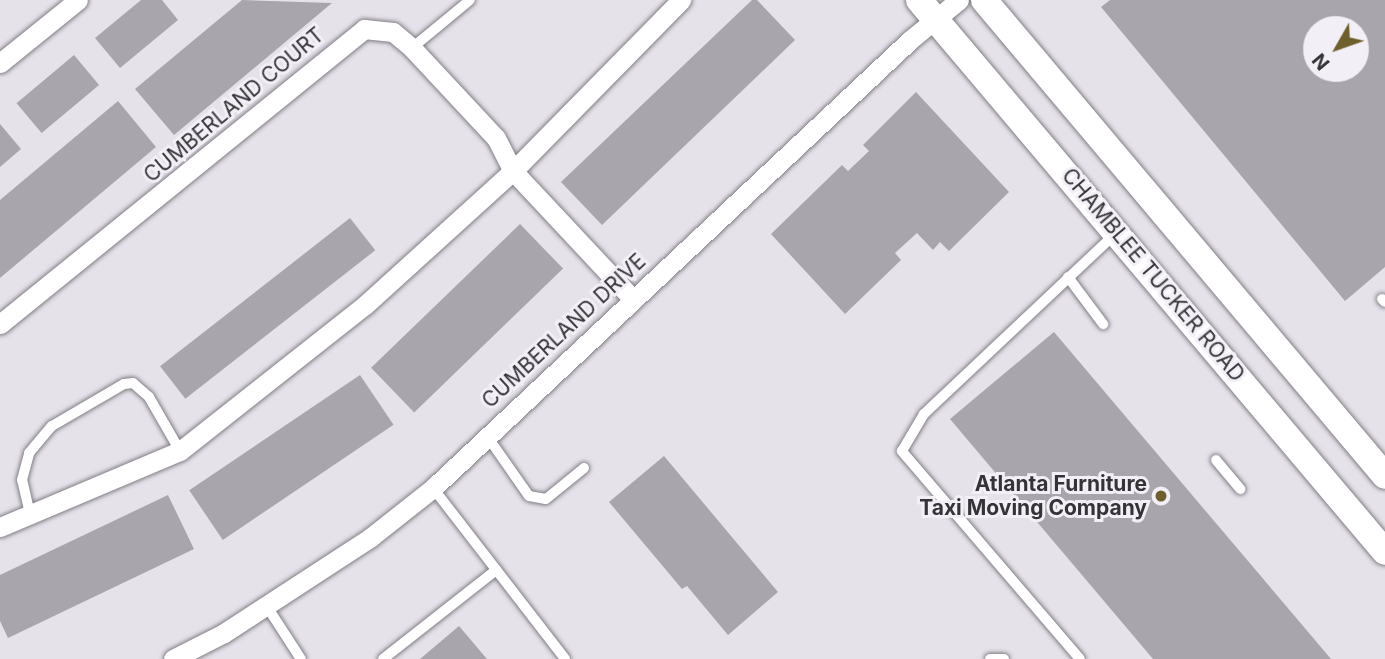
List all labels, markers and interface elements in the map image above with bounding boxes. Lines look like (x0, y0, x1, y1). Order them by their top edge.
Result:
north arrow (1301, 14, 1371, 84)
street label: CUMBERLAND COURT (139, 22, 329, 188)
text: N (1308, 49, 1335, 74)
street label: CHAMBLEE TUCKER ROAD (1056, 163, 1250, 387)
street label: CUMBERLAND DRIVE (477, 249, 651, 413)
place label: Atlanta Furniture Taxi Moving Company (919, 471, 1147, 521)
marker: Atlanta Furniture Taxi Moving Company (1153, 488, 1169, 504)

